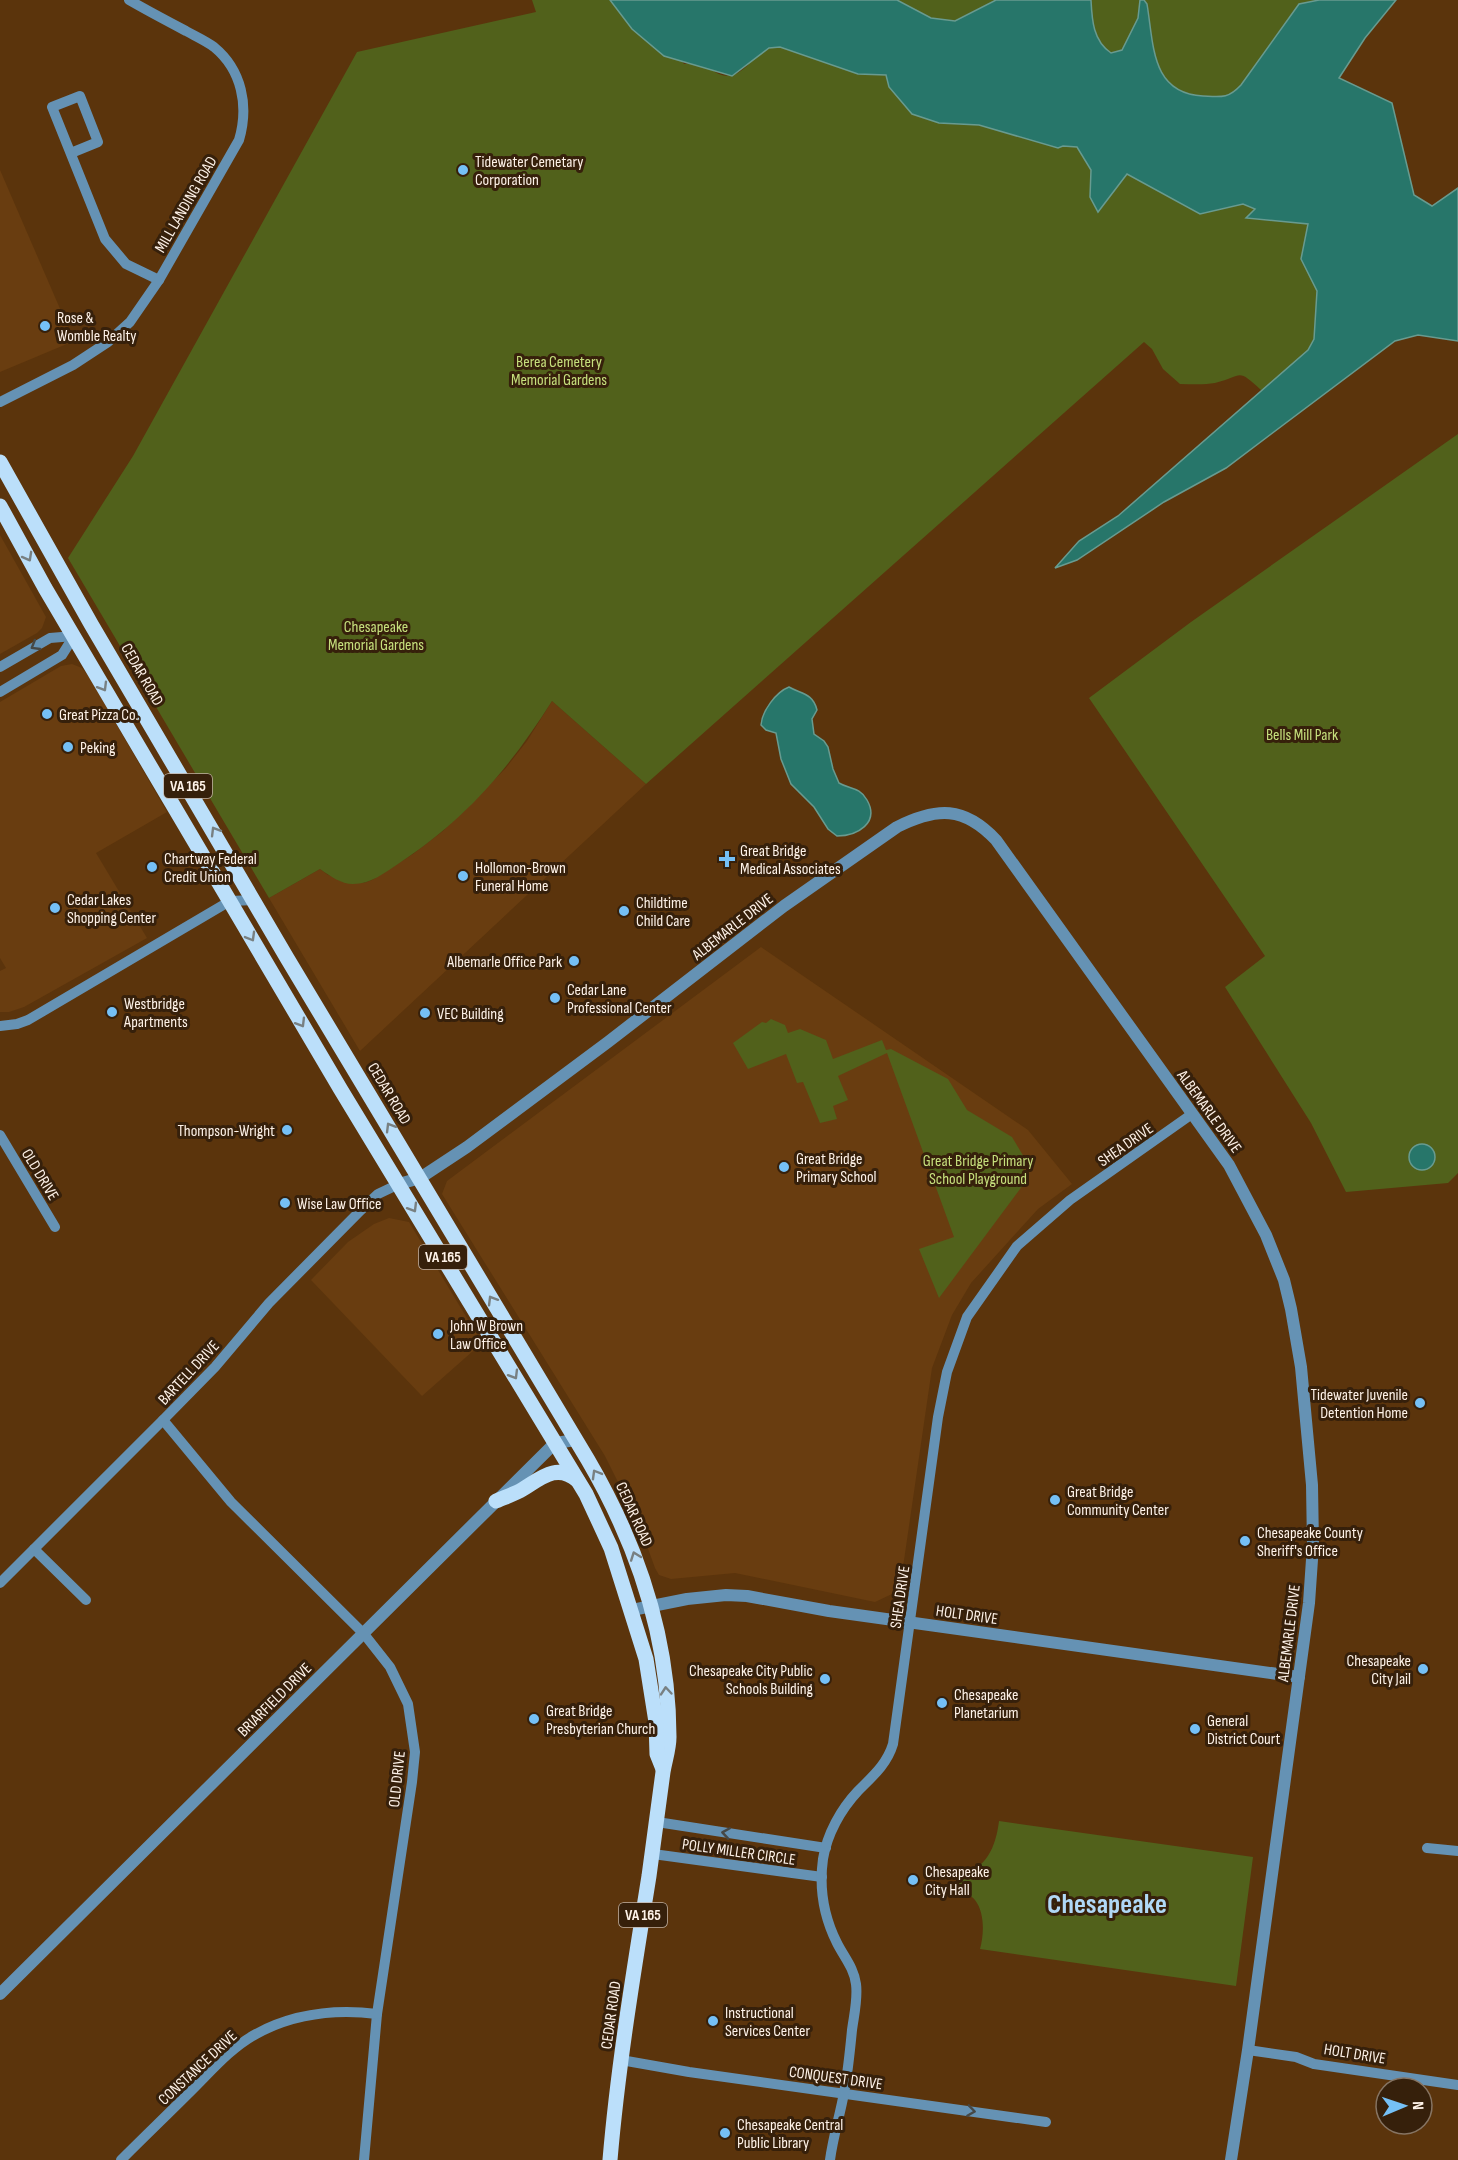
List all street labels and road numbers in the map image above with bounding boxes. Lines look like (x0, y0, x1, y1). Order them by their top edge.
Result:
street label: MILL LANDING ROAD (151, 153, 222, 256)
street label: CEDAR ROAD (116, 640, 167, 709)
road number: VA 165 (164, 774, 212, 798)
street label: ALBEMARLE DRIVE (688, 890, 777, 965)
street label: CEDAR ROAD (363, 1059, 415, 1128)
street label: ALBEMARLE DRIVE (1172, 1066, 1245, 1157)
street label: SHEA DRIVE (1095, 1119, 1157, 1171)
street label: OLD DRIVE (17, 1146, 62, 1204)
road number: VA 165 (419, 1245, 467, 1269)
street label: BARTELL DRIVE (155, 1337, 224, 1409)
street label: CEDAR ROAD (611, 1479, 656, 1550)
street label: SHEA DRIVE (887, 1565, 914, 1630)
street label: ALBEMARLE DRIVE (1274, 1584, 1305, 1684)
street label: HOLT DRIVE (935, 1602, 999, 1629)
street label: BRIARFIELD DRIVE (234, 1659, 316, 1741)
street label: OLD DRIVE (385, 1750, 410, 1808)
street label: POLLY MILLER CIRCLE (681, 1835, 797, 1870)
road number: VA 165 (619, 1903, 667, 1927)
street label: CEDAR ROAD (597, 1980, 626, 2051)
street label: CONSTANCE DRIVE (155, 2027, 241, 2109)
street label: HOLT DRIVE (1323, 2040, 1387, 2069)
street label: CONQUEST DRIVE (788, 2063, 884, 2094)

